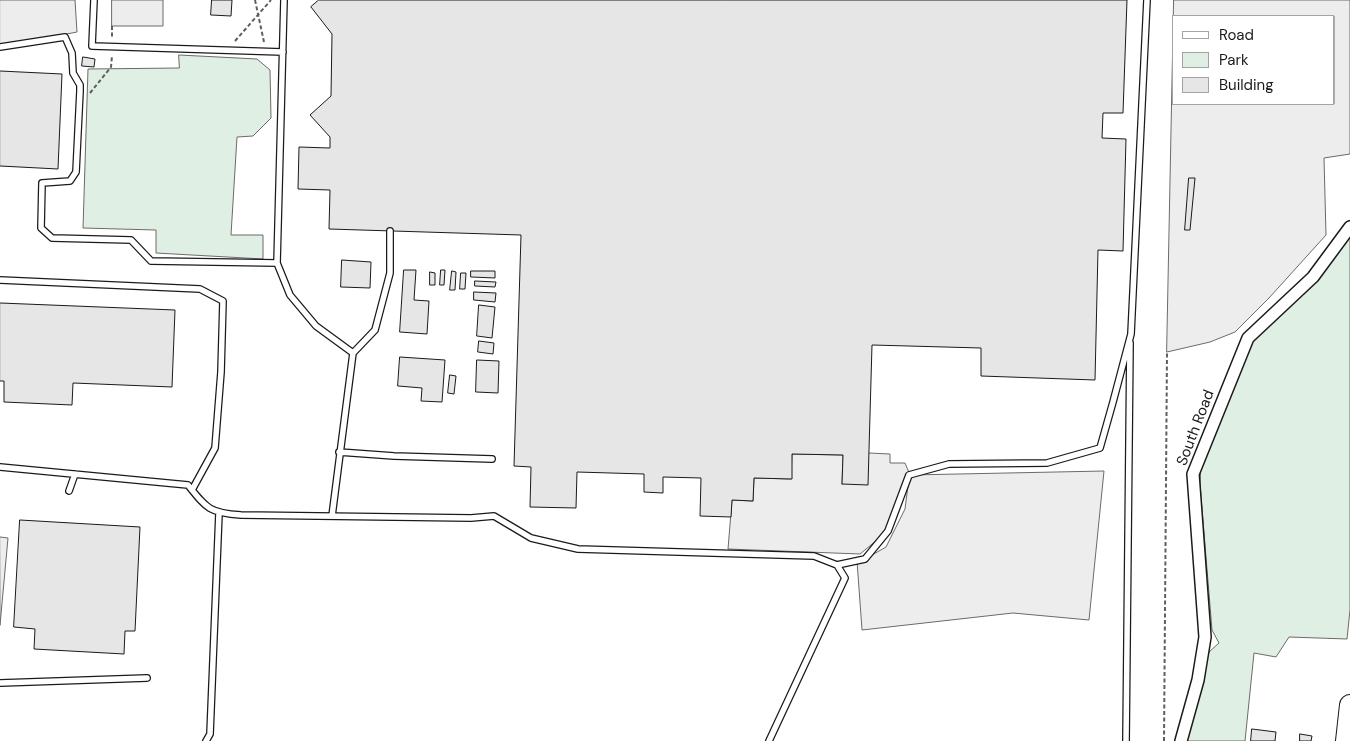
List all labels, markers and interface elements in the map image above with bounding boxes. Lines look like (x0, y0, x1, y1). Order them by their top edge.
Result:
legend (1172, 15, 1335, 105)
text: Road (1219, 25, 1254, 45)
text: Park (1219, 50, 1249, 70)
text: Building (1219, 75, 1274, 95)
street label: South Road (1173, 388, 1219, 468)

